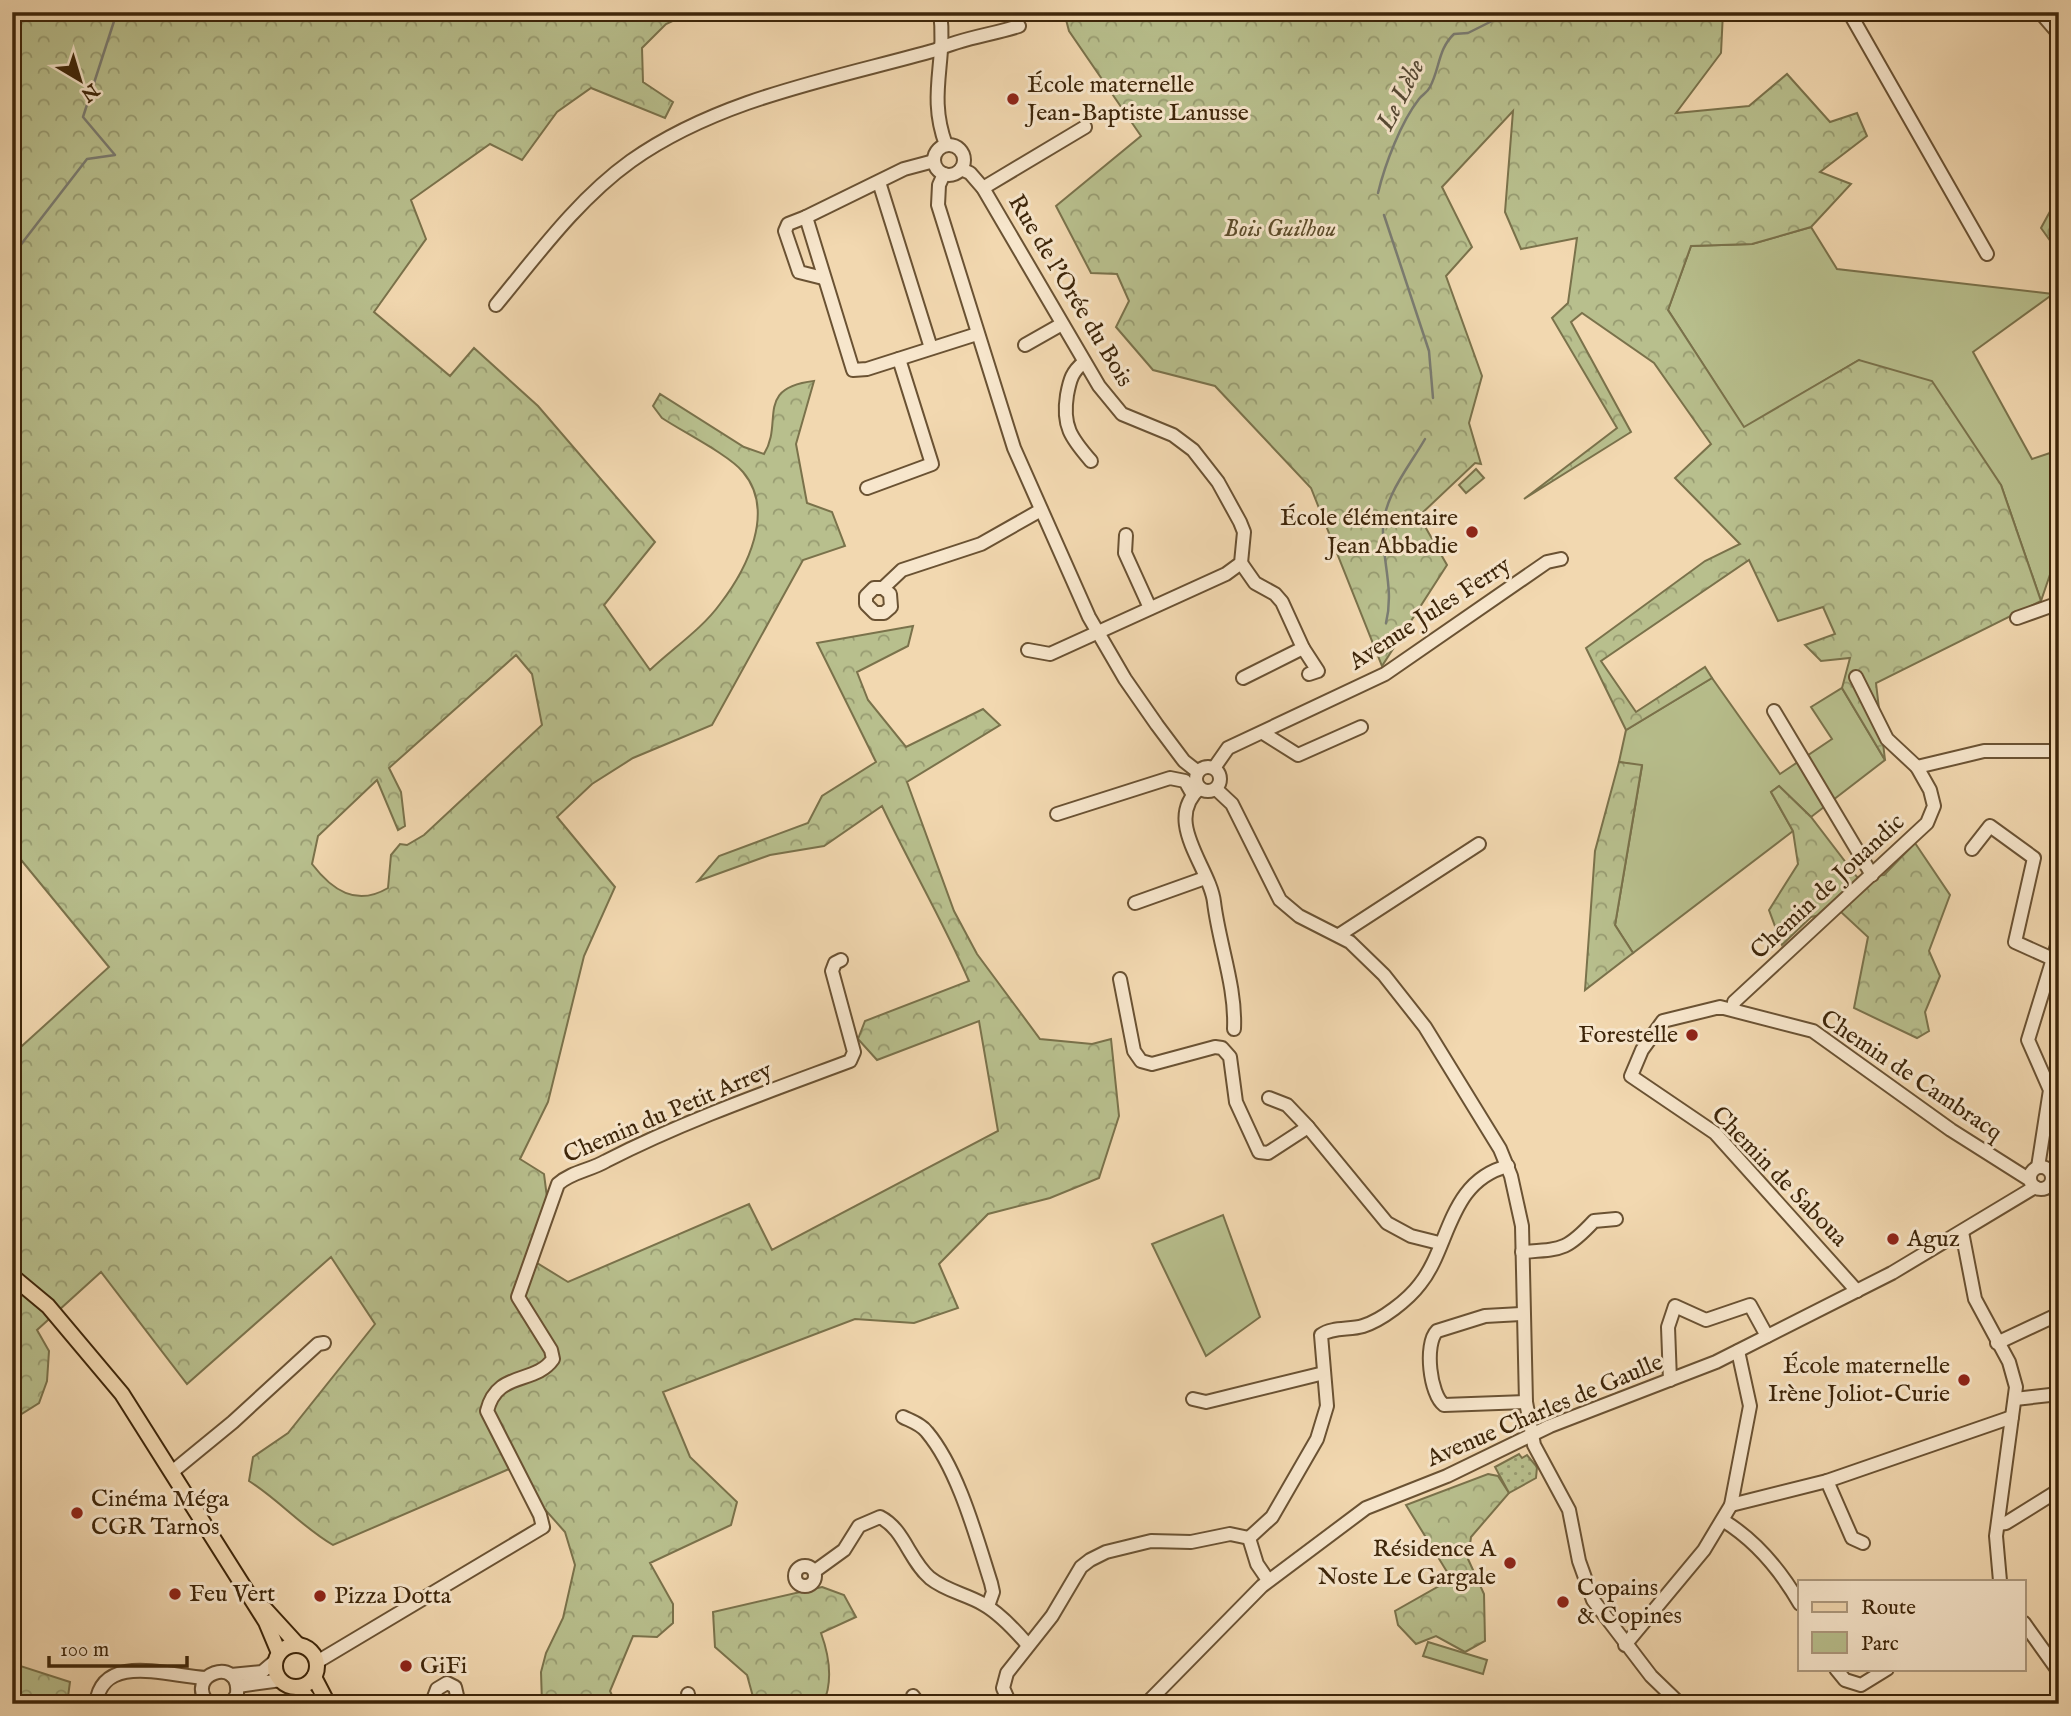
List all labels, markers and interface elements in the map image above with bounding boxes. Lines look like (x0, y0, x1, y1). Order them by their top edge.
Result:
north arrow (46, 46, 116, 116)
water label: Le Lèbe (1369, 53, 1433, 137)
place label: École maternelle Jean-Baptiste Lanusse (1024, 70, 1249, 129)
text: N (75, 77, 104, 107)
marker: École maternelle Jean-Baptiste Lanusse (1005, 91, 1021, 107)
street label: Rue de l'Orée du Bois (1000, 189, 1140, 393)
park label: Bois Guilhou (1224, 214, 1336, 245)
place label: École élémentaire Jean Abbadie (1280, 503, 1458, 562)
marker: École élémentaire Jean Abbadie (1464, 524, 1480, 540)
street label: Avenue Jules Ferry (1342, 550, 1517, 678)
street label: Chemin de Jouandic (1744, 807, 1912, 967)
street label: Chemin de Cambracq (1814, 1004, 2009, 1149)
place label: Forestelle (1579, 1020, 1678, 1051)
marker: Forestelle (1684, 1027, 1700, 1043)
street label: Chemin du Petit Arrey (559, 1055, 777, 1171)
street label: Chemin de Saboua (1704, 1100, 1855, 1254)
place label: Aguz (1906, 1224, 1960, 1255)
marker: Aguz (1885, 1231, 1901, 1247)
street label: Avenue Charles de Gaulle (1421, 1347, 1668, 1475)
place label: École maternelle Irène Joliot-Curie (1768, 1351, 1950, 1410)
marker: École maternelle Irène Joliot-Curie (1956, 1372, 1972, 1388)
place label: Cinéma Méga CGR Tarnos (91, 1484, 230, 1543)
marker: Cinéma Méga CGR Tarnos (69, 1505, 85, 1521)
place label: Résidence A Noste Le Gargale (1317, 1534, 1497, 1593)
marker: Résidence A Noste Le Gargale (1502, 1555, 1518, 1571)
place label: Copains & Copines (1577, 1573, 1682, 1632)
place label: Feu Vert (189, 1579, 275, 1610)
legend (1798, 1580, 2025, 1670)
place label: Pizza Dotta (334, 1581, 452, 1612)
marker: Feu Vert (167, 1586, 183, 1602)
marker: Pizza Dotta (312, 1588, 328, 1604)
marker: Copains & Copines (1555, 1594, 1571, 1610)
text: Route (1861, 1595, 1916, 1622)
scale bar (49, 1625, 187, 1669)
text: Parc (1861, 1631, 1899, 1658)
text: 100 m (60, 1637, 109, 1664)
place label: GiFi (420, 1651, 467, 1682)
marker: GiFi (398, 1658, 414, 1674)

